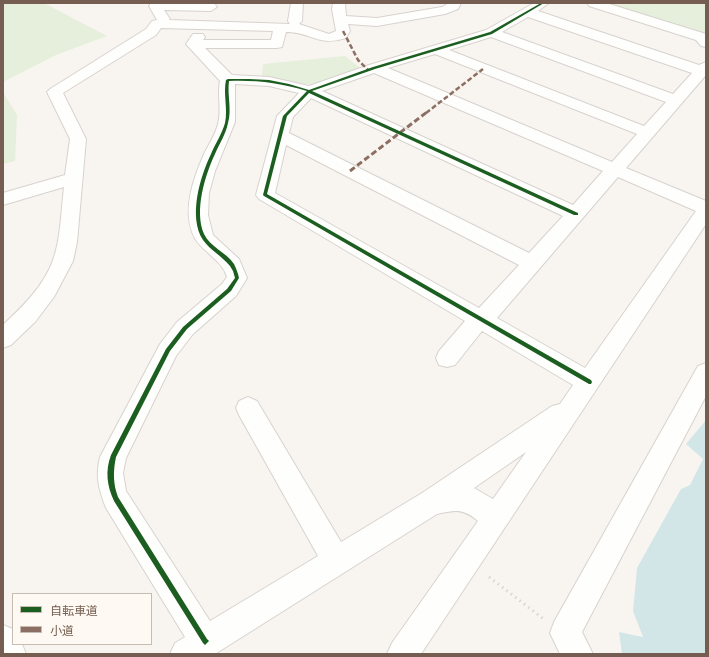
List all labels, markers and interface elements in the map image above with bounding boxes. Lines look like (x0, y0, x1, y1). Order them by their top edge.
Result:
legend (12, 593, 152, 645)
text: 自転車道 (50, 603, 98, 618)
text: 小道 (50, 623, 74, 638)

